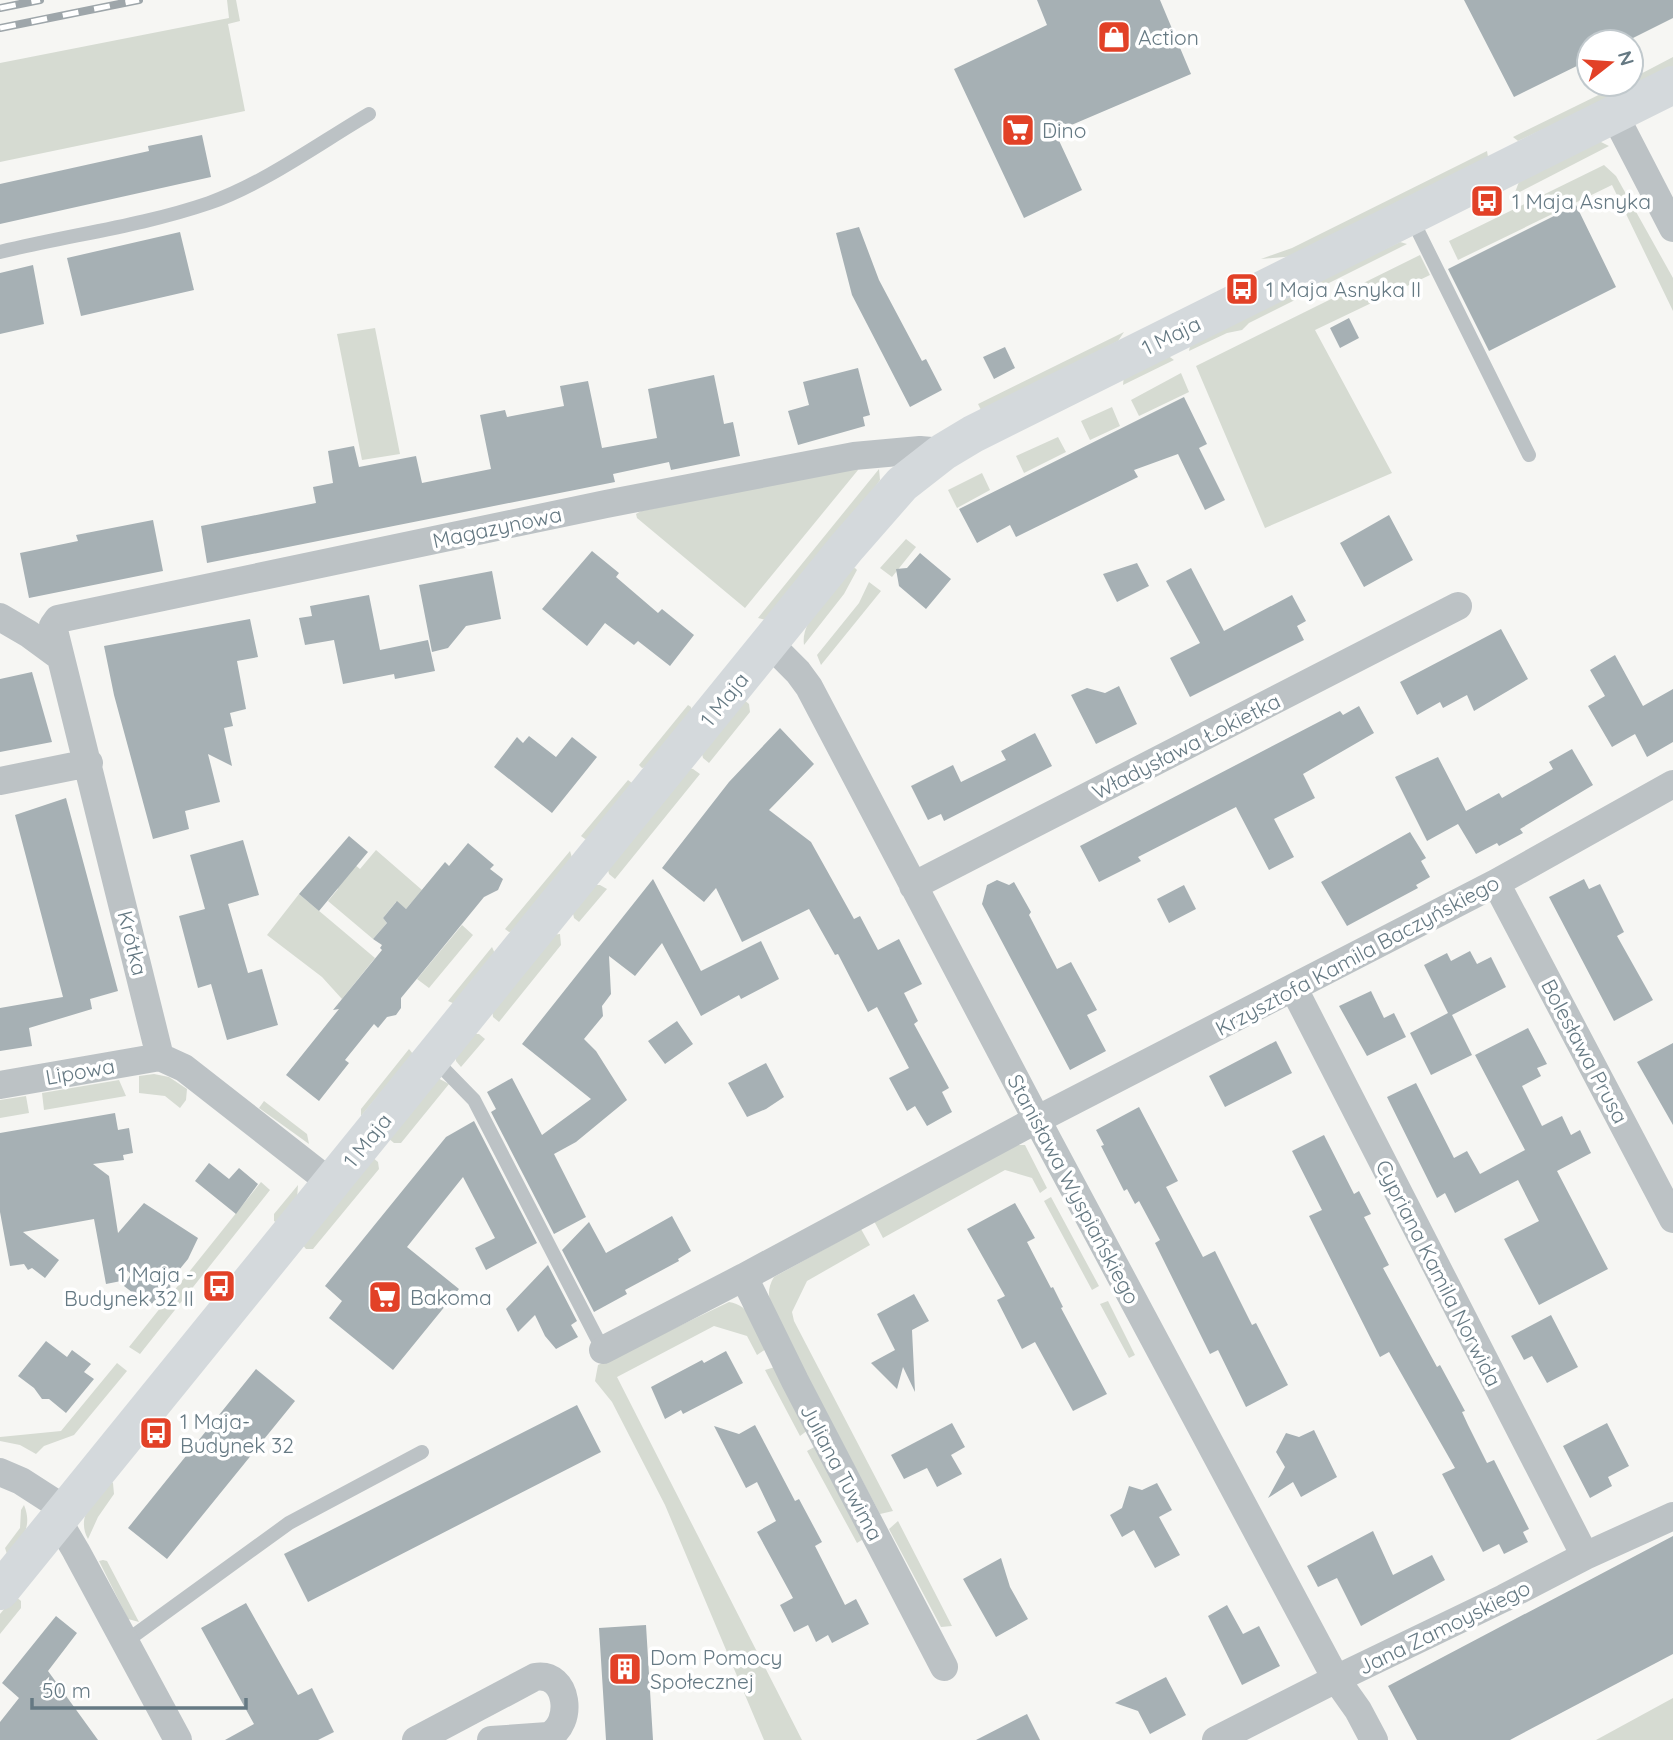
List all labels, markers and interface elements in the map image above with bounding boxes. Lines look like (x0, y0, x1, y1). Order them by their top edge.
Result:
shop icon: Action (1095, 18, 1133, 56)
place label: Action (1138, 24, 1199, 50)
north arrow (1575, 28, 1645, 98)
text: N (1613, 48, 1640, 68)
supermarket icon: Dino (999, 111, 1037, 149)
place label: Dino (1042, 117, 1086, 143)
bus stop icon: 1 Maja Asnyka (1468, 182, 1506, 220)
place label: 1 Maja Asnyka (1512, 188, 1651, 214)
bus stop icon: 1 Maja Asnyka II (1223, 270, 1261, 308)
place label: 1 Maja Asnyka II (1266, 276, 1421, 302)
street label: 1 Maja (1137, 310, 1205, 360)
street label: Magazynowa (430, 501, 564, 553)
street label: 1 Maja (694, 667, 754, 731)
street label: Władysława Łokietka (1088, 687, 1284, 805)
street label: Krzysztofa Kamila Baczyńskiego (1211, 869, 1503, 1041)
street label: Krótka (112, 908, 154, 978)
street label: Bolesława Prusa (1536, 974, 1634, 1128)
street label: Lipowa (43, 1052, 117, 1090)
street label: Stanisława Wyspiańskiego (1002, 1070, 1146, 1308)
street label: 1 Maja (337, 1108, 397, 1172)
street label: Cypriana Kamila Norwida (1370, 1155, 1508, 1391)
place label: 1 Maja - Budynek 32 II (64, 1261, 194, 1311)
bus stop icon: 1 Maja - Budynek 32 II (200, 1267, 238, 1305)
supermarket icon: Bakoma (366, 1278, 404, 1316)
place label: Bakoma (410, 1284, 492, 1310)
street label: Juliana Tuwima (795, 1399, 889, 1545)
place label: 1 Maja- Budynek 32 (180, 1408, 294, 1458)
bus stop icon: 1 Maja- Budynek 32 (137, 1414, 175, 1452)
street label: Jana Zamoyskiego (1354, 1574, 1534, 1680)
place label: Dom Pomocy Społecznej (650, 1644, 782, 1694)
building icon: Dom Pomocy Społecznej (606, 1650, 644, 1688)
scale bar (32, 1666, 245, 1710)
text: 50 m (42, 1677, 91, 1703)

